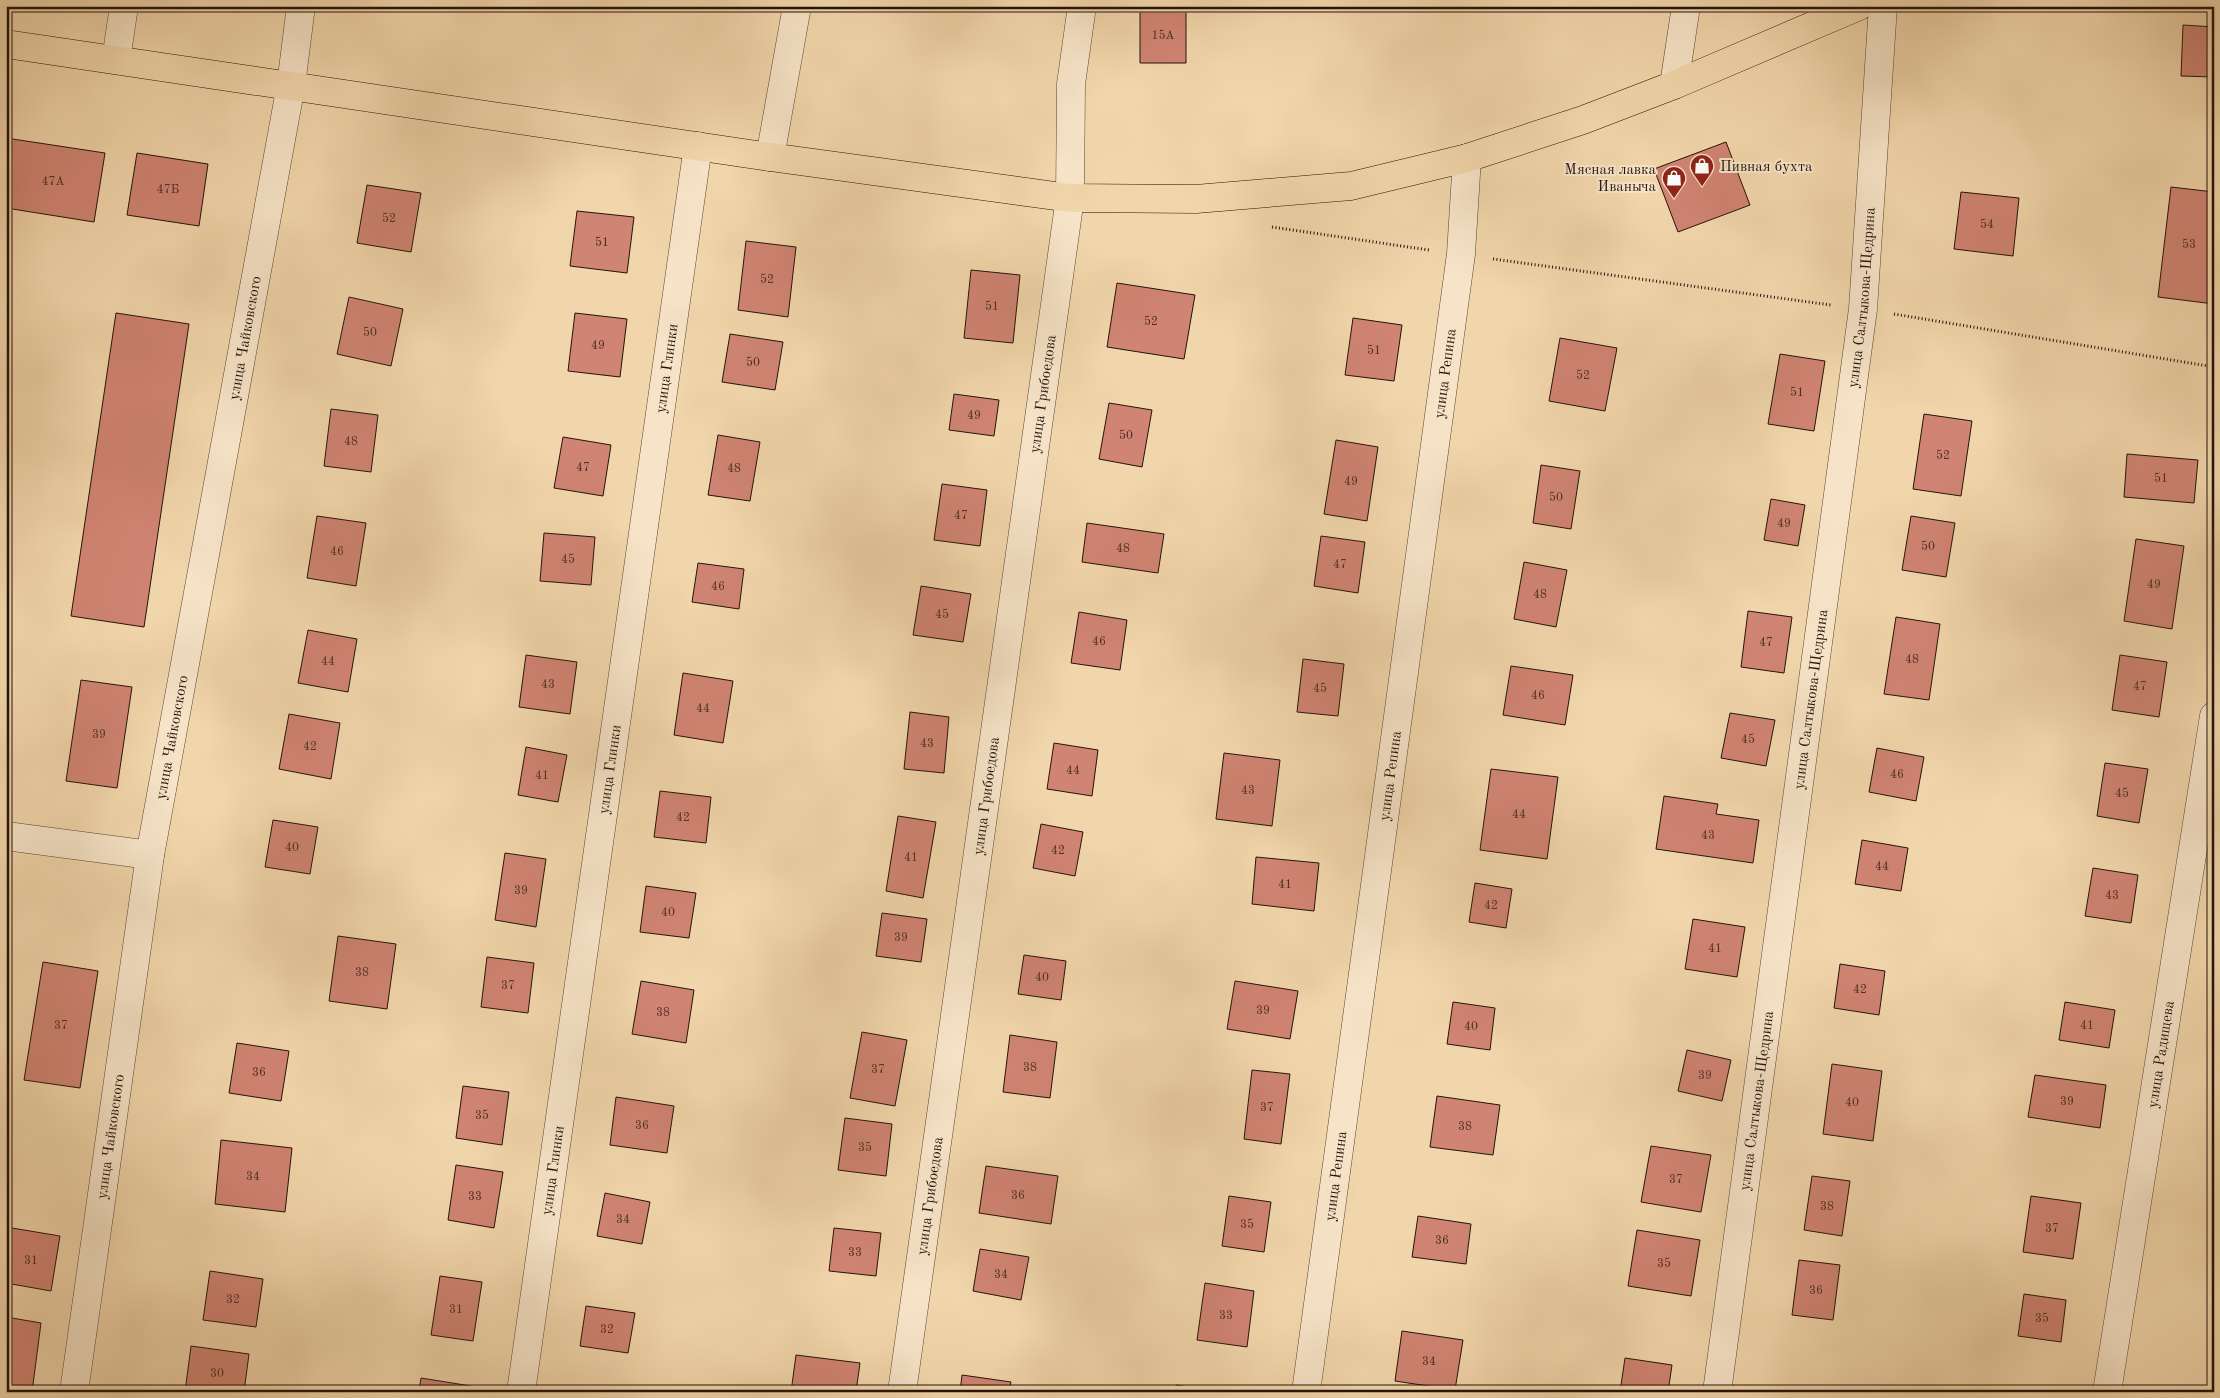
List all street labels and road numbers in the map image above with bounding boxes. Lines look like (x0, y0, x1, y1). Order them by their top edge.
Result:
street label: улица Салтыкова-Щедрина (1846, 206, 1879, 389)
street label: улица Чайковского (227, 275, 265, 402)
street label: улица Глинки (654, 323, 682, 414)
street label: улица Репина (1433, 327, 1460, 420)
street label: улица Грибоедова (1028, 333, 1060, 454)
street label: улица Салтыкова-Щедрина (1792, 608, 1832, 790)
street label: улица Чайковского (154, 674, 192, 801)
street label: улица Глинки (597, 724, 625, 815)
street label: улица Репина (1378, 729, 1405, 822)
street label: улица Грибоедова (972, 735, 1003, 856)
street label: улица Радищева (2146, 999, 2178, 1109)
street label: улица Салтыкова-Щедрина (1738, 1009, 1777, 1192)
street label: улица Чайковского (95, 1073, 128, 1200)
street label: улица Глинки (540, 1125, 568, 1216)
street label: улица Репина (1323, 1130, 1351, 1222)
street label: улица Грибоедова (915, 1135, 947, 1256)

